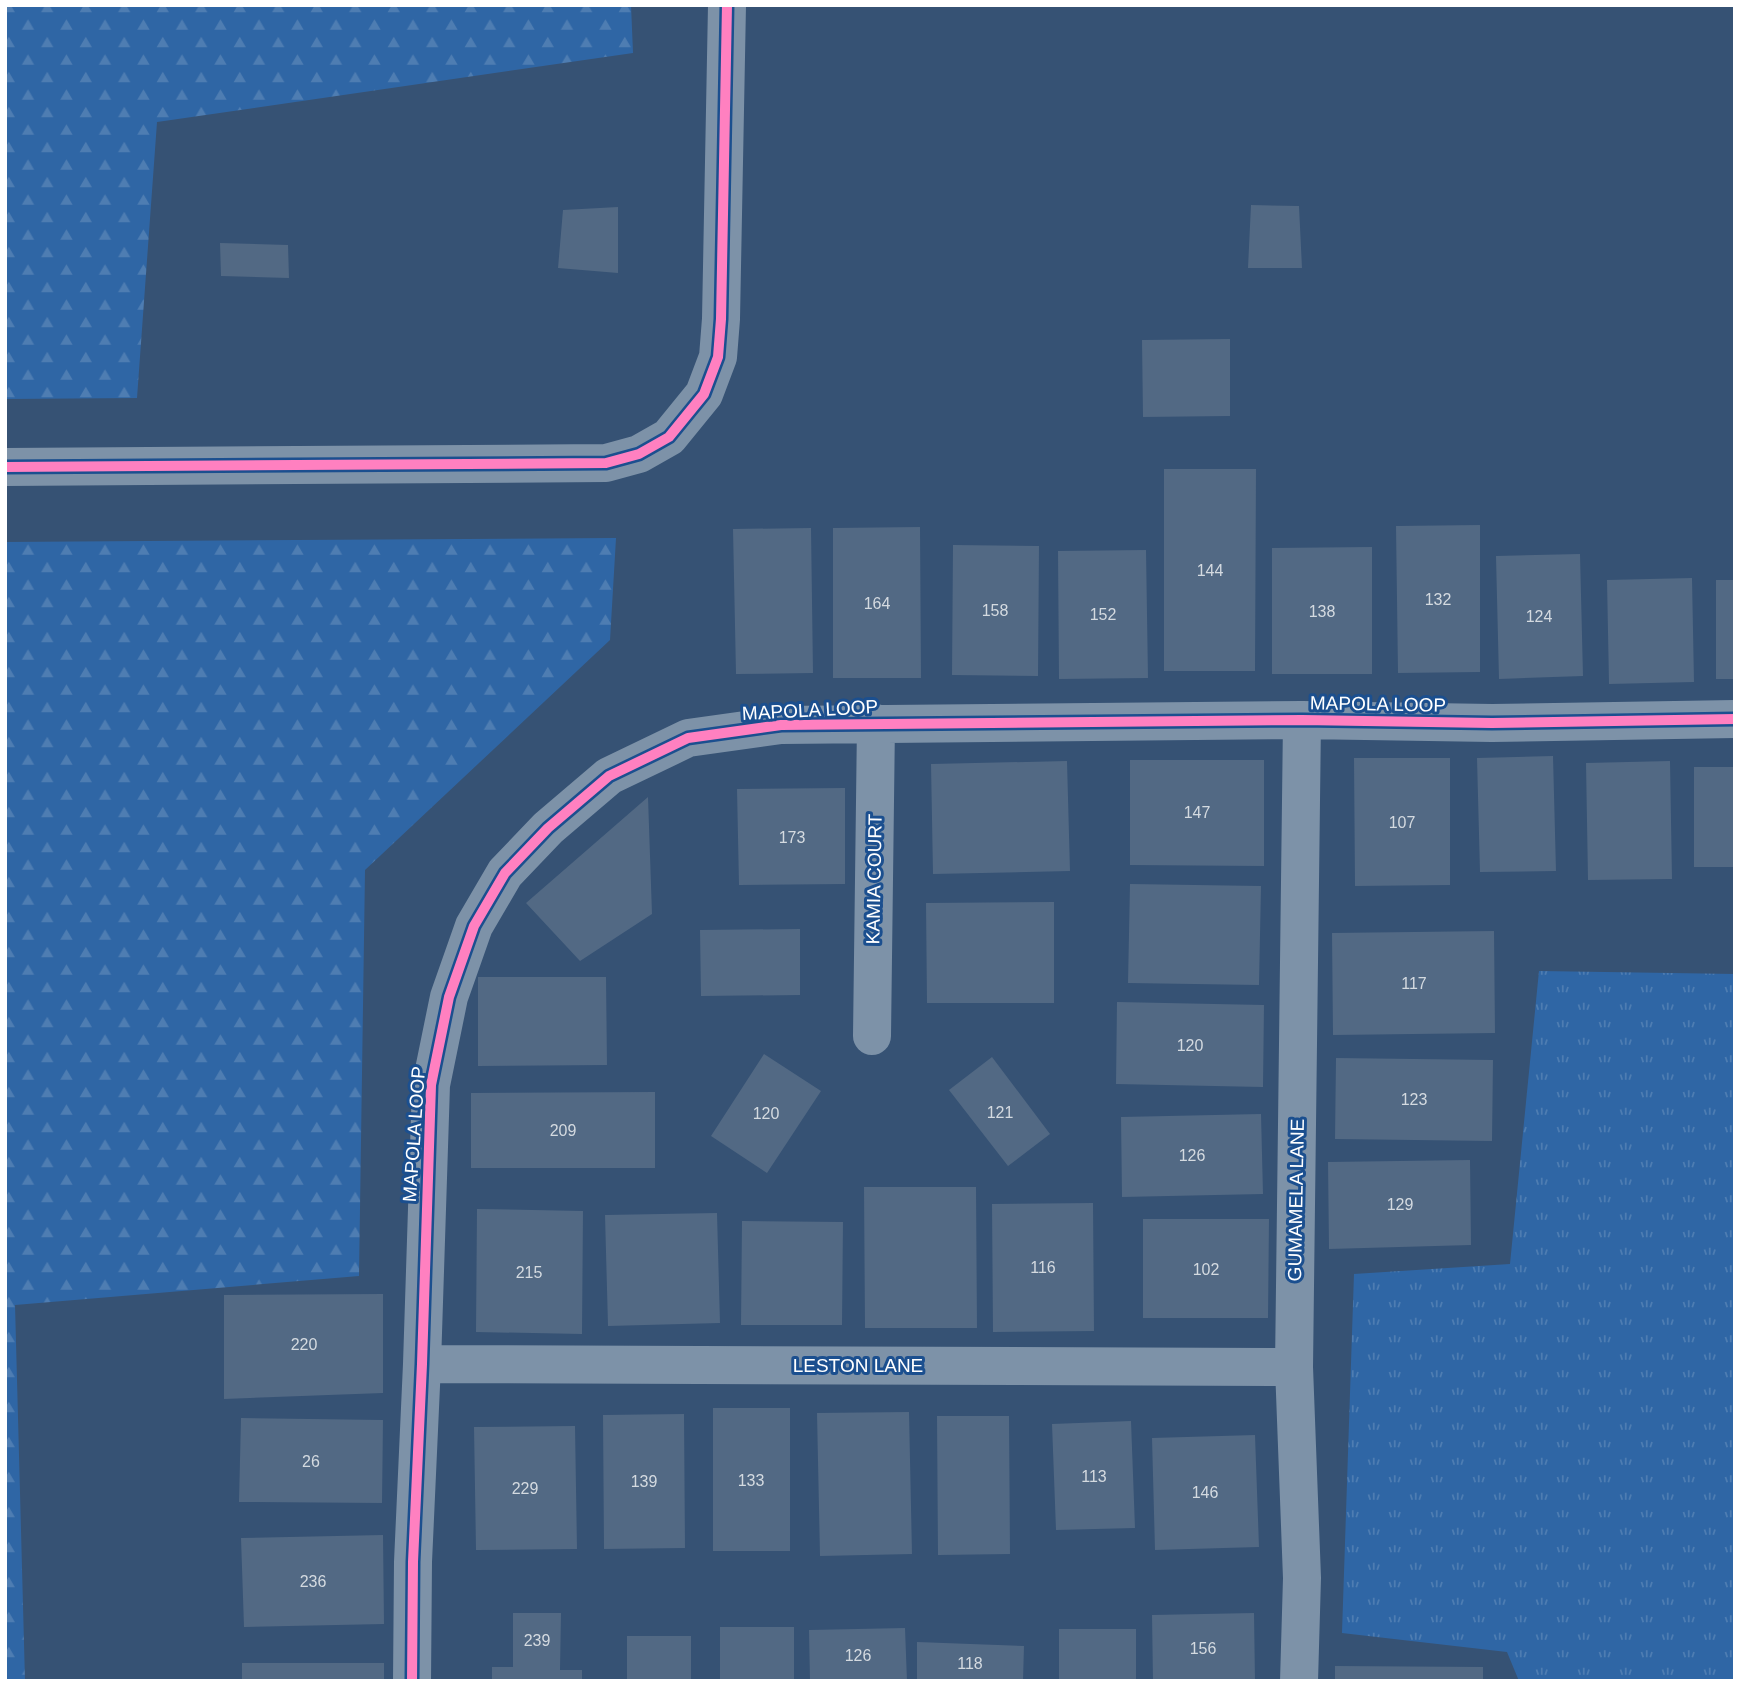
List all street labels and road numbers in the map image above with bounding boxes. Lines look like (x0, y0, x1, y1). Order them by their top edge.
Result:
street label: MAPOLA LOOP (1310, 692, 1446, 716)
street label: MAPOLA LOOP (741, 696, 879, 724)
street label: KAMIA COURT (862, 813, 886, 944)
street label: MAPOLA LOOP (399, 1065, 429, 1203)
street label: GUMAMELA LANE (1284, 1119, 1308, 1281)
street label: LESTON LANE (793, 1355, 923, 1376)

